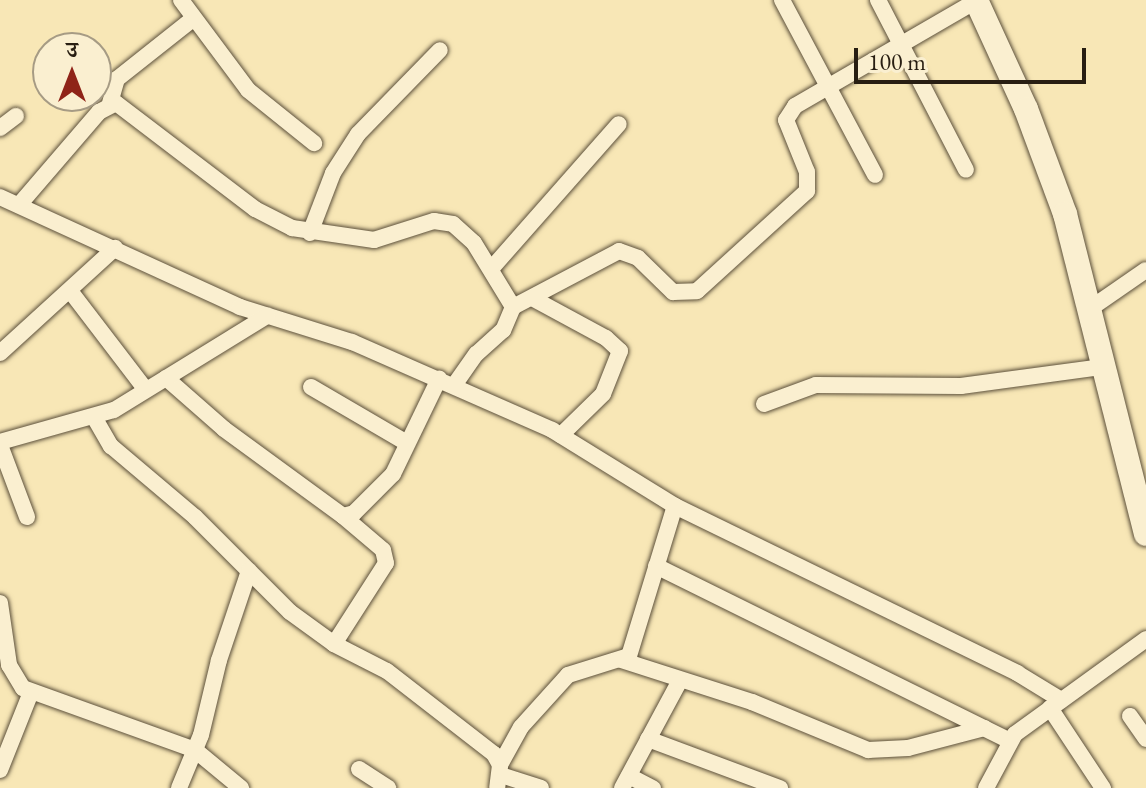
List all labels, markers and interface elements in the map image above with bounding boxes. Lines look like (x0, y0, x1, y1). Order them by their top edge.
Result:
north arrow (32, 32, 112, 112)
scale bar (858, 32, 1090, 82)
text: उ (66, 35, 78, 64)
text: 100 m (868, 46, 926, 77)

